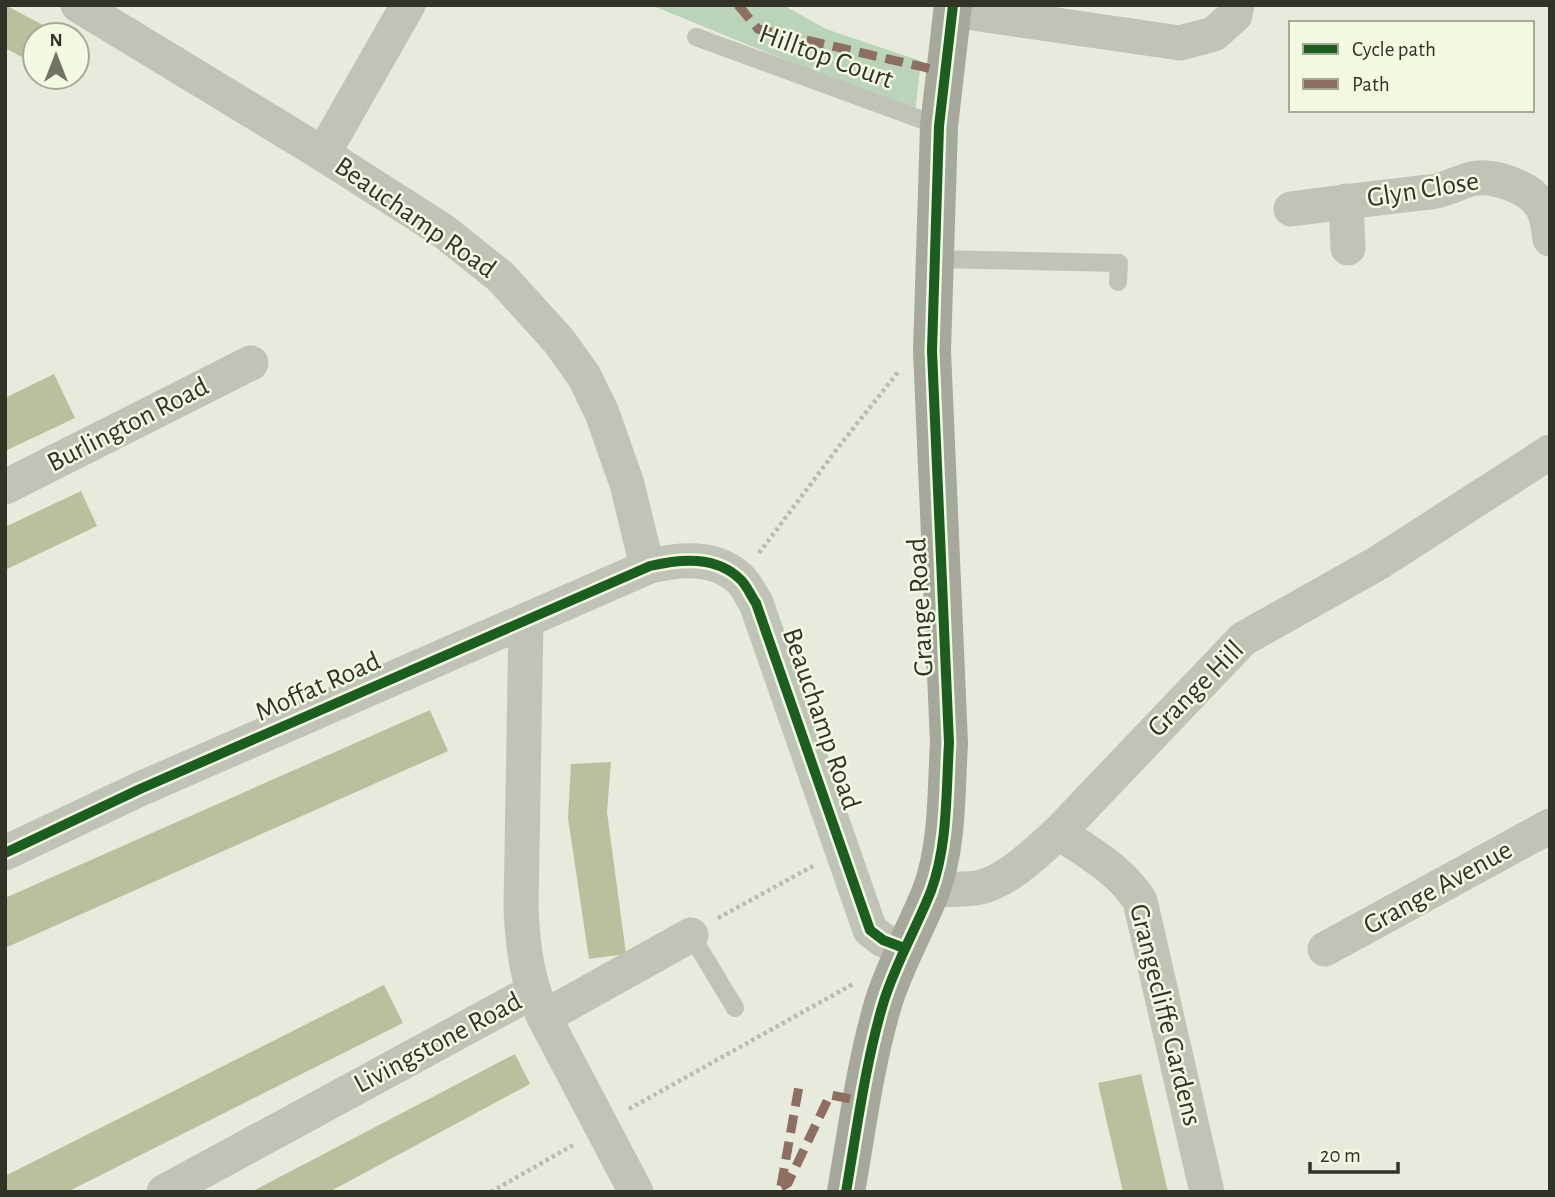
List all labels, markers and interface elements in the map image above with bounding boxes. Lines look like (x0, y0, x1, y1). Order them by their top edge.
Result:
street label: Hilltop Court (755, 20, 897, 94)
north arrow (21, 21, 91, 91)
legend (1289, 21, 1534, 112)
text: N (49, 31, 63, 50)
text: Cycle path (1352, 39, 1436, 60)
text: Path (1352, 74, 1390, 95)
street label: Beauchamp Road (329, 152, 501, 284)
street label: Glyn Close (1365, 167, 1481, 213)
street label: Burlington Road (43, 372, 213, 478)
street label: Grange Road (903, 537, 939, 677)
street label: Beauchamp Road (777, 625, 865, 813)
street label: Grange Hill (1143, 636, 1249, 742)
street label: Moffat Road (251, 647, 385, 727)
street label: Grange Avenue (1359, 836, 1517, 940)
street label: Grangecliffe Gardens (1124, 901, 1206, 1129)
street label: Livingstone Road (350, 987, 526, 1099)
scale bar (1310, 1130, 1398, 1174)
text: 20 m (1320, 1145, 1361, 1166)

